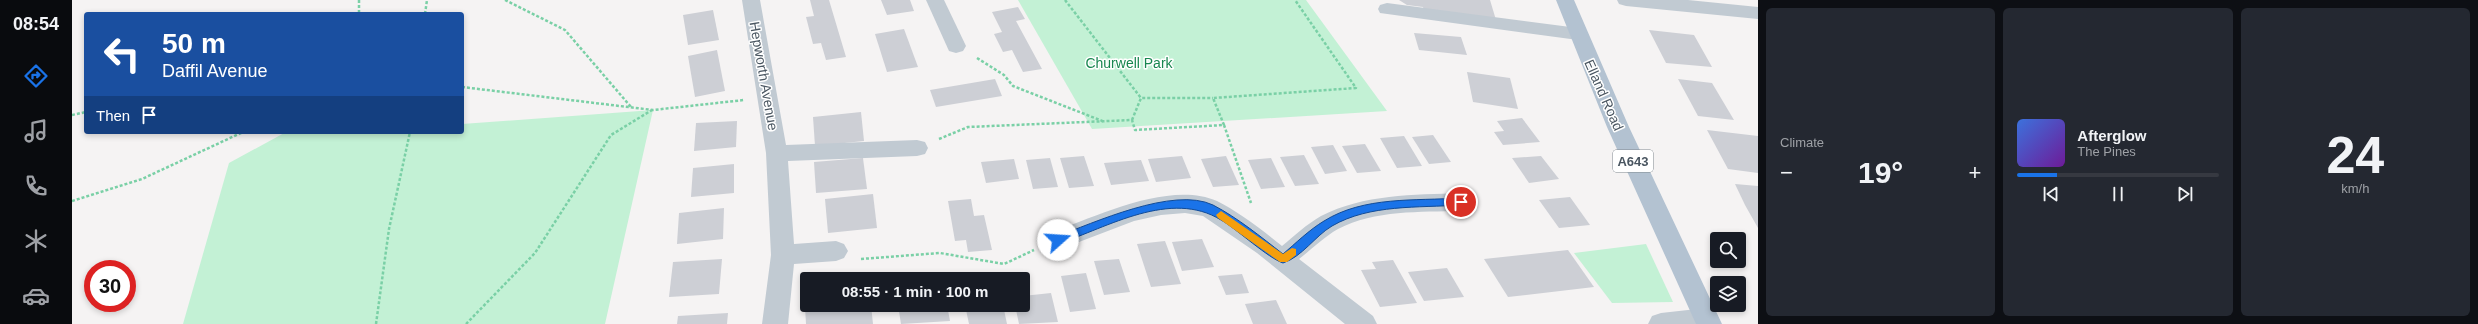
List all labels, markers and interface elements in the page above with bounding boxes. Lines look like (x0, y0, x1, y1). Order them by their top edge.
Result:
text: 08:54 (13, 14, 59, 34)
street label: Hepworth Avenue (747, 20, 781, 132)
icon: left (96, 28, 148, 80)
text: 50 m (162, 28, 226, 59)
park label: Churwell Park (1085, 55, 1174, 71)
street label: Elland Road (1581, 57, 1627, 133)
text: Daffil Avenue (162, 61, 267, 81)
icon: directions (22, 62, 50, 90)
icon: arrive (138, 104, 160, 126)
text: Then (96, 107, 130, 124)
icon: music (22, 117, 50, 145)
text: 24 (2326, 126, 2384, 184)
text: Afterglow (2077, 127, 2147, 144)
text: Climate (1780, 135, 1824, 150)
text: The Pines (2077, 144, 2136, 159)
road number: A643 (1613, 150, 1653, 172)
text: 19° (1858, 156, 1903, 189)
text: − (1780, 160, 1793, 185)
text: + (1968, 160, 1981, 185)
icon: phone (22, 172, 50, 200)
text: km/h (2341, 181, 2369, 196)
icon: previous (2040, 183, 2062, 205)
icon: pause (2107, 183, 2129, 205)
icon: next (2174, 183, 2196, 205)
pin (1444, 185, 1478, 219)
icon: arrive (1450, 191, 1472, 213)
position arrow (1037, 219, 1079, 261)
icon: climate (22, 227, 50, 255)
map controls (1710, 232, 1746, 312)
button: search (1710, 232, 1746, 268)
speed limit sign: 30 (84, 260, 136, 312)
button: layers (1710, 276, 1746, 312)
icon: car (22, 282, 50, 310)
text: 08:55 · 1 min · 100 m (842, 283, 988, 300)

